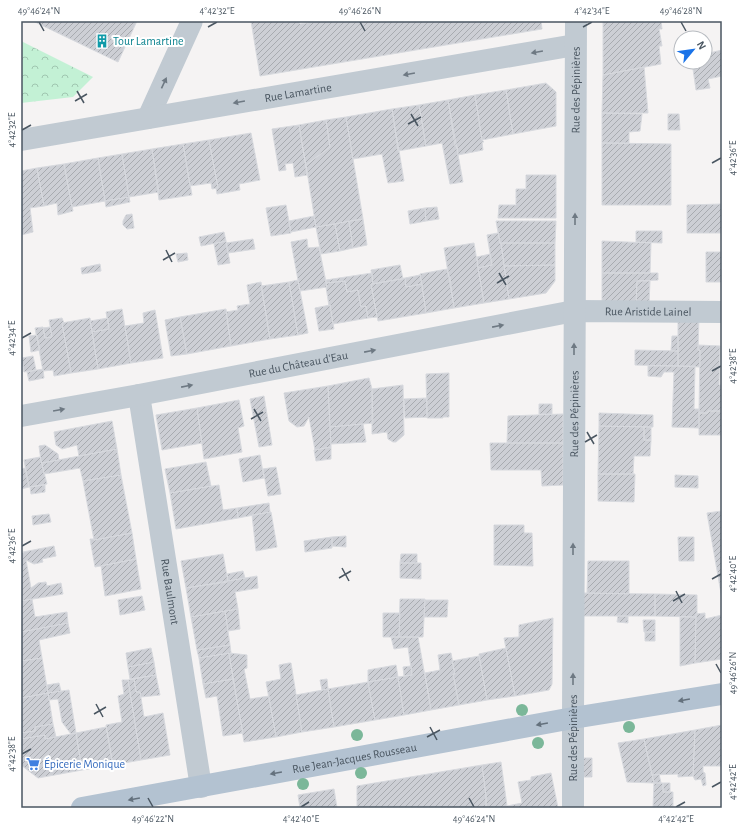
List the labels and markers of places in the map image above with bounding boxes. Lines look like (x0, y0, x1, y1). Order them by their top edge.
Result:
building icon: Tour Lamartine (94, 33, 110, 49)
place label: Tour Lamartine (113, 35, 184, 47)
supermarket icon: Épicerie Monique (25, 756, 41, 772)
place label: Épicerie Monique (44, 757, 125, 770)

